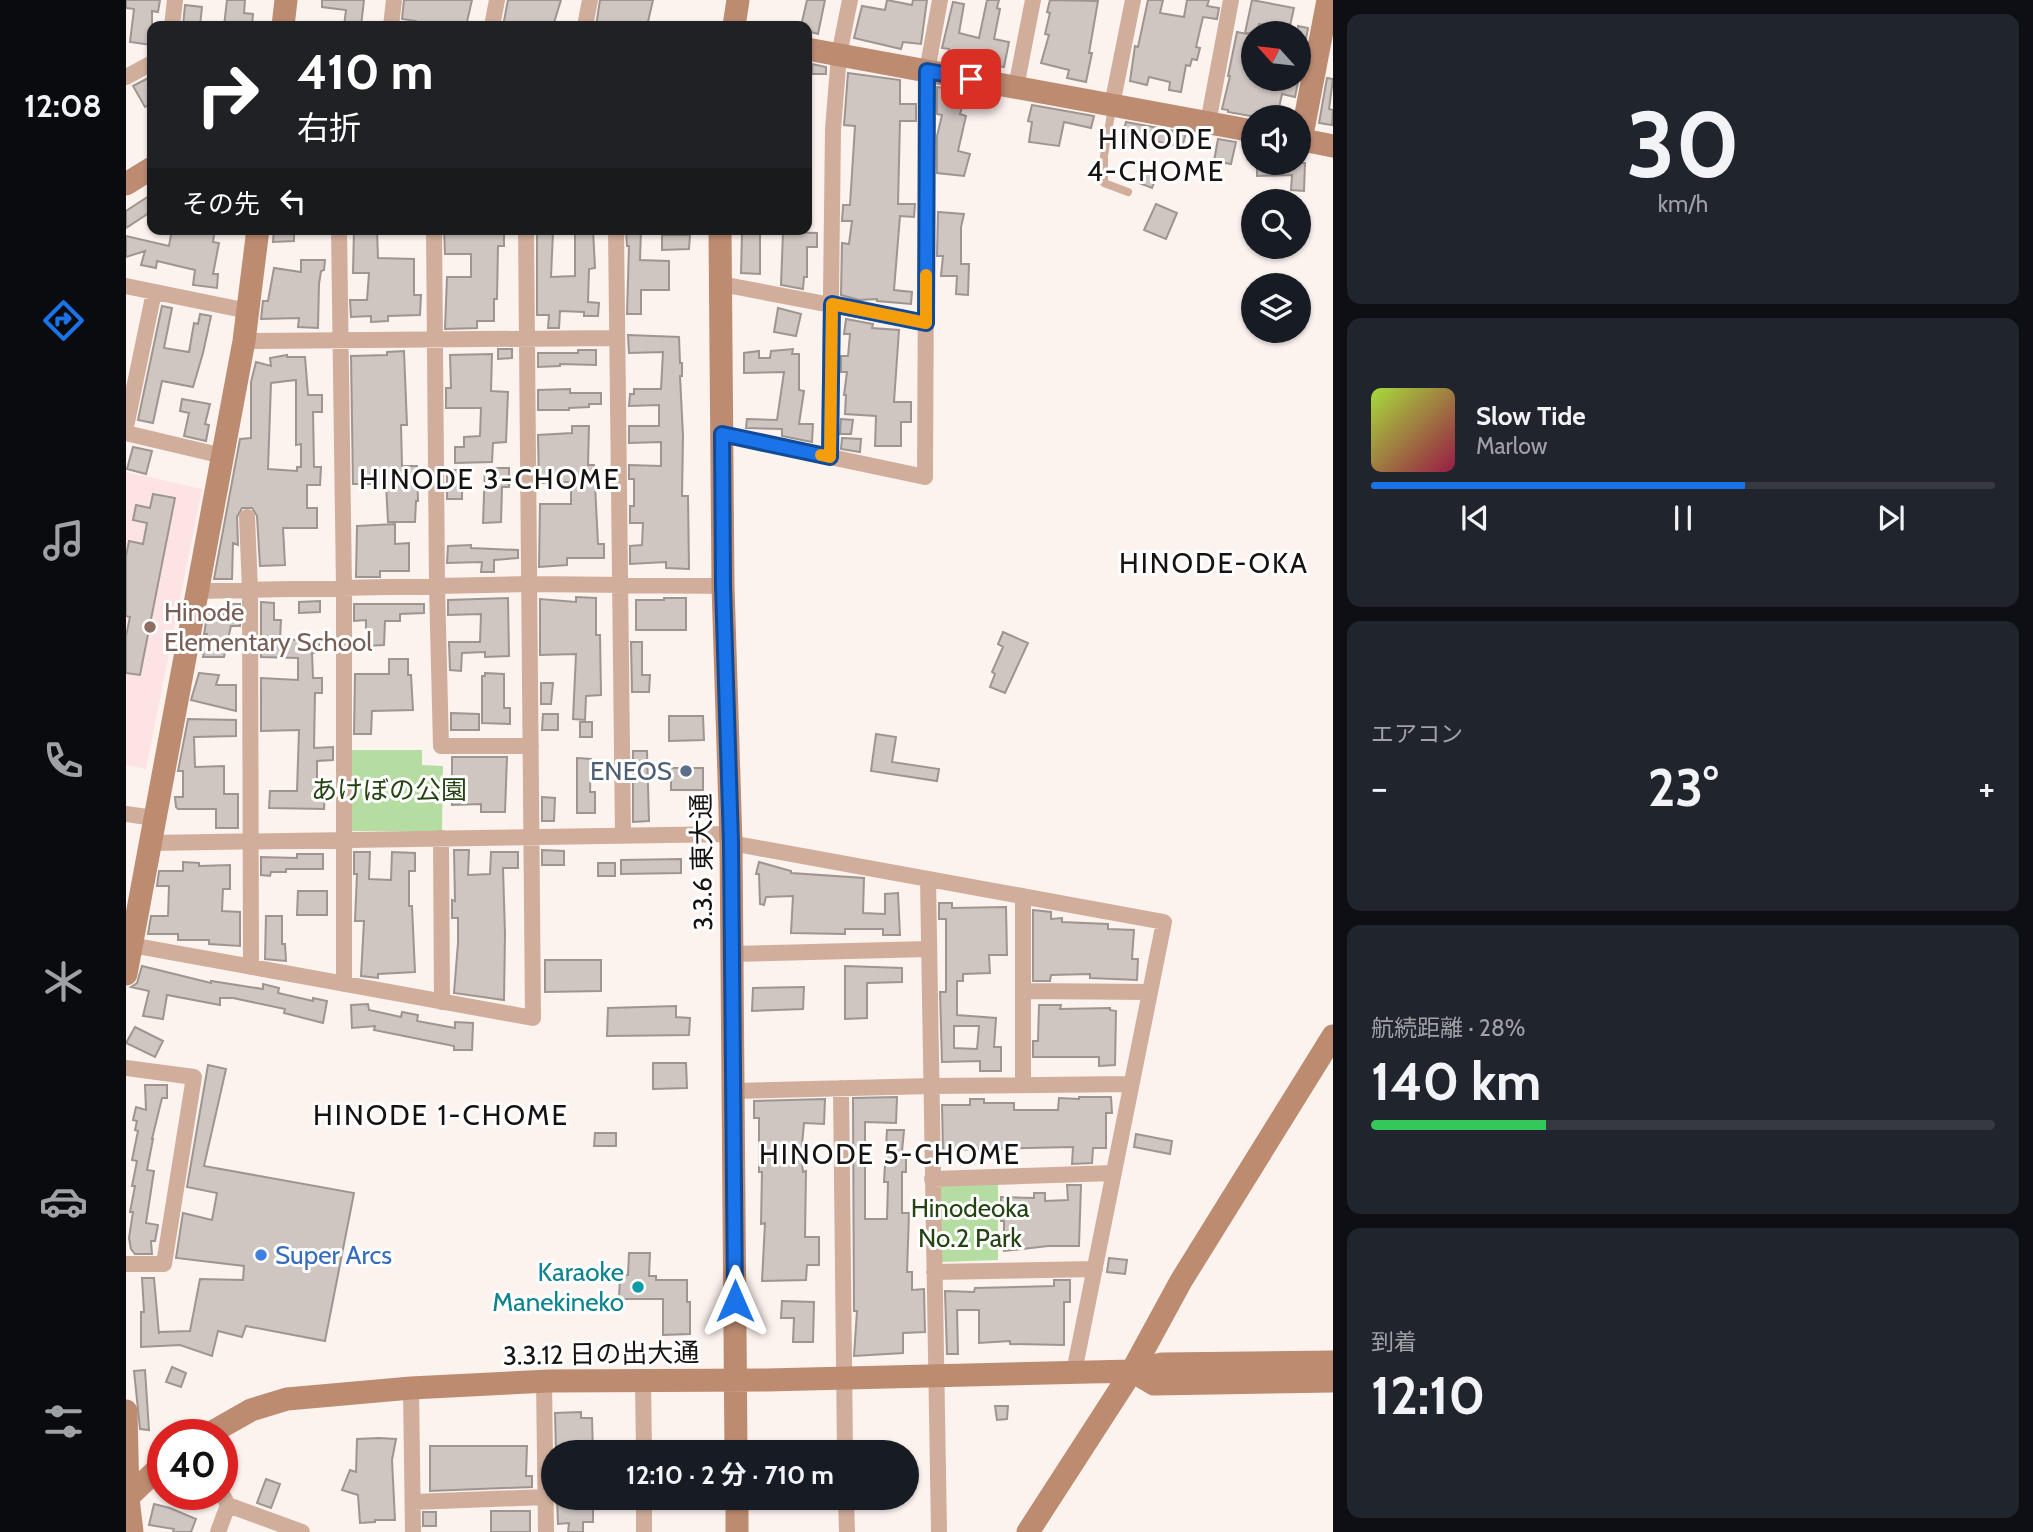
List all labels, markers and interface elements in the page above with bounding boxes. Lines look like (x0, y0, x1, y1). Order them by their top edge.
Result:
north arrow (1241, 21, 1311, 91)
map controls (1241, 21, 1311, 343)
text: 410 m (297, 42, 433, 101)
icon: right (182, 49, 273, 140)
pin (941, 49, 1001, 109)
icon: arrive (952, 60, 990, 98)
text: 12:08 (24, 86, 102, 125)
text: 30 (1626, 89, 1740, 200)
button: sound (1241, 105, 1311, 175)
text: 右折 (297, 108, 361, 147)
district label: HINODE 4-CHOME (1087, 122, 1225, 188)
icon: left (274, 182, 312, 220)
text: その先 (182, 188, 260, 220)
button: search (1241, 189, 1311, 259)
text: km/h (1658, 190, 1708, 218)
button: layers (1241, 273, 1311, 343)
icon: directions (39, 296, 88, 345)
text: Slow Tide (1476, 400, 1586, 432)
text: Marlow (1476, 432, 1547, 460)
district label: HINODE 3-CHOME (359, 462, 621, 496)
icon: previous (1456, 499, 1494, 537)
icon: pause (1664, 499, 1702, 537)
icon: next (1872, 499, 1910, 537)
icon: music (39, 516, 88, 565)
district label: HINODE-OKA (1119, 546, 1309, 580)
place label: Hinode Elementary School (164, 596, 372, 658)
marker: Hinode Elementary School (142, 619, 158, 635)
text: エアコン (1371, 720, 1463, 748)
icon: phone (39, 736, 88, 785)
place label: ENEOS (590, 755, 672, 787)
text: 23° (1648, 756, 1718, 819)
marker: ENEOS (678, 763, 694, 779)
text: − (1371, 764, 1388, 811)
text: + (1978, 764, 1995, 811)
park label: あけぼの公園 (311, 774, 467, 806)
street label: 3.3.6 東大通 (685, 793, 719, 931)
icon: climate (39, 957, 88, 1006)
text: 航続距離 · 28% (1371, 1014, 1526, 1042)
text: 140 km (1371, 1050, 1541, 1113)
district label: HINODE 1-CHOME (313, 1098, 569, 1132)
district label: HINODE 5-CHOME (759, 1137, 1021, 1171)
icon: car (39, 1177, 88, 1226)
park label: Hinodeoka No.2 Park (911, 1192, 1030, 1254)
place label: Super Arcs (275, 1239, 392, 1271)
marker: Super Arcs (253, 1247, 269, 1263)
place label: Karaoke Manekineko (492, 1256, 624, 1318)
position arrow (698, 1264, 772, 1338)
marker: Karaoke Manekineko (630, 1279, 646, 1295)
text: 到着 (1371, 1328, 1417, 1356)
street label: 3.3.12 日の出大通 (502, 1336, 700, 1372)
text: 12:10 (1371, 1364, 1485, 1427)
icon: filters (39, 1397, 88, 1446)
speed limit sign: 40 (147, 1419, 238, 1510)
text: 12:10 · 2 分 · 710 m (626, 1459, 834, 1491)

